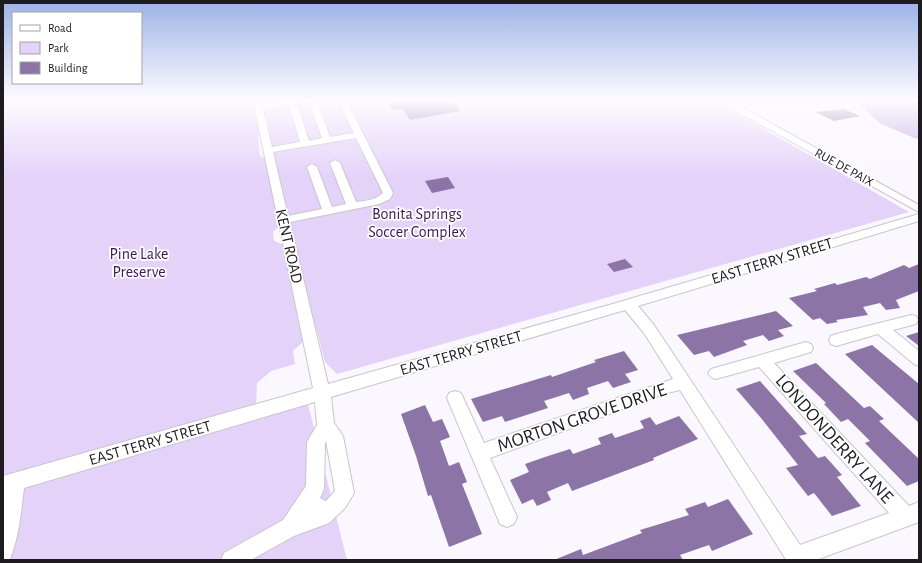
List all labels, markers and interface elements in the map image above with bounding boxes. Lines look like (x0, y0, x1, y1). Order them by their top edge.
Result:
legend (12, 12, 142, 84)
text: Road (48, 22, 72, 34)
text: Park (48, 42, 69, 54)
text: Building (48, 62, 88, 74)
street label: RUE DE PAIX (812, 147, 876, 190)
park label: Bonita Springs Soccer Complex (368, 206, 466, 240)
street label: KENT ROAD (273, 207, 305, 285)
street label: EAST TERRY STREET (709, 235, 835, 287)
park label: Pine Lake Preserve (110, 246, 168, 280)
street label: EAST TERRY STREET (398, 328, 524, 378)
street label: LONDONDERRY LANE (771, 371, 897, 507)
street label: MORTON GROVE DRIVE (495, 380, 669, 456)
street label: EAST TERRY STREET (87, 418, 213, 468)

